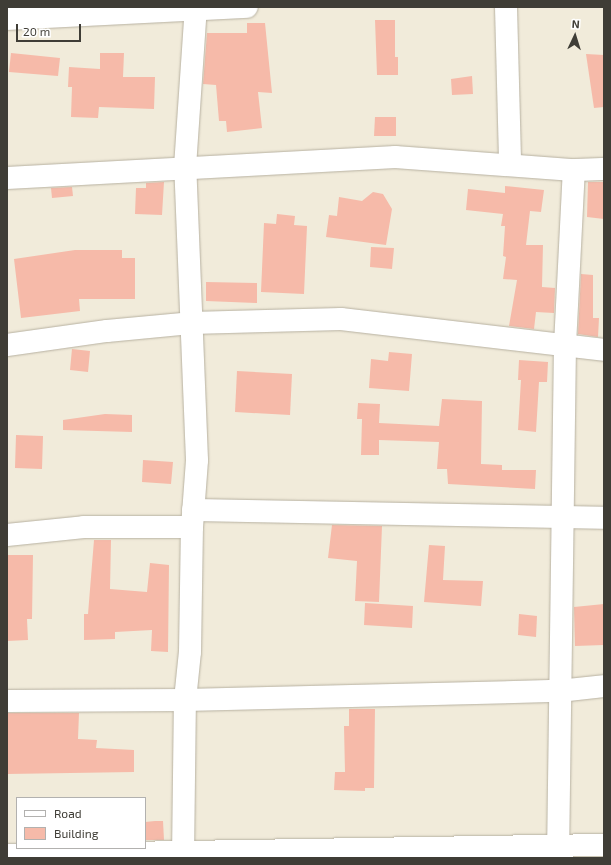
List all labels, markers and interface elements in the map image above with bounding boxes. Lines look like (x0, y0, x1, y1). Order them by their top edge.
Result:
scale bar (18, 16, 83, 42)
north arrow (555, 16, 595, 56)
text: N (571, 17, 580, 30)
text: 20 m (23, 24, 50, 38)
legend (16, 797, 146, 849)
text: Road (54, 806, 82, 820)
text: Building (54, 826, 98, 840)

